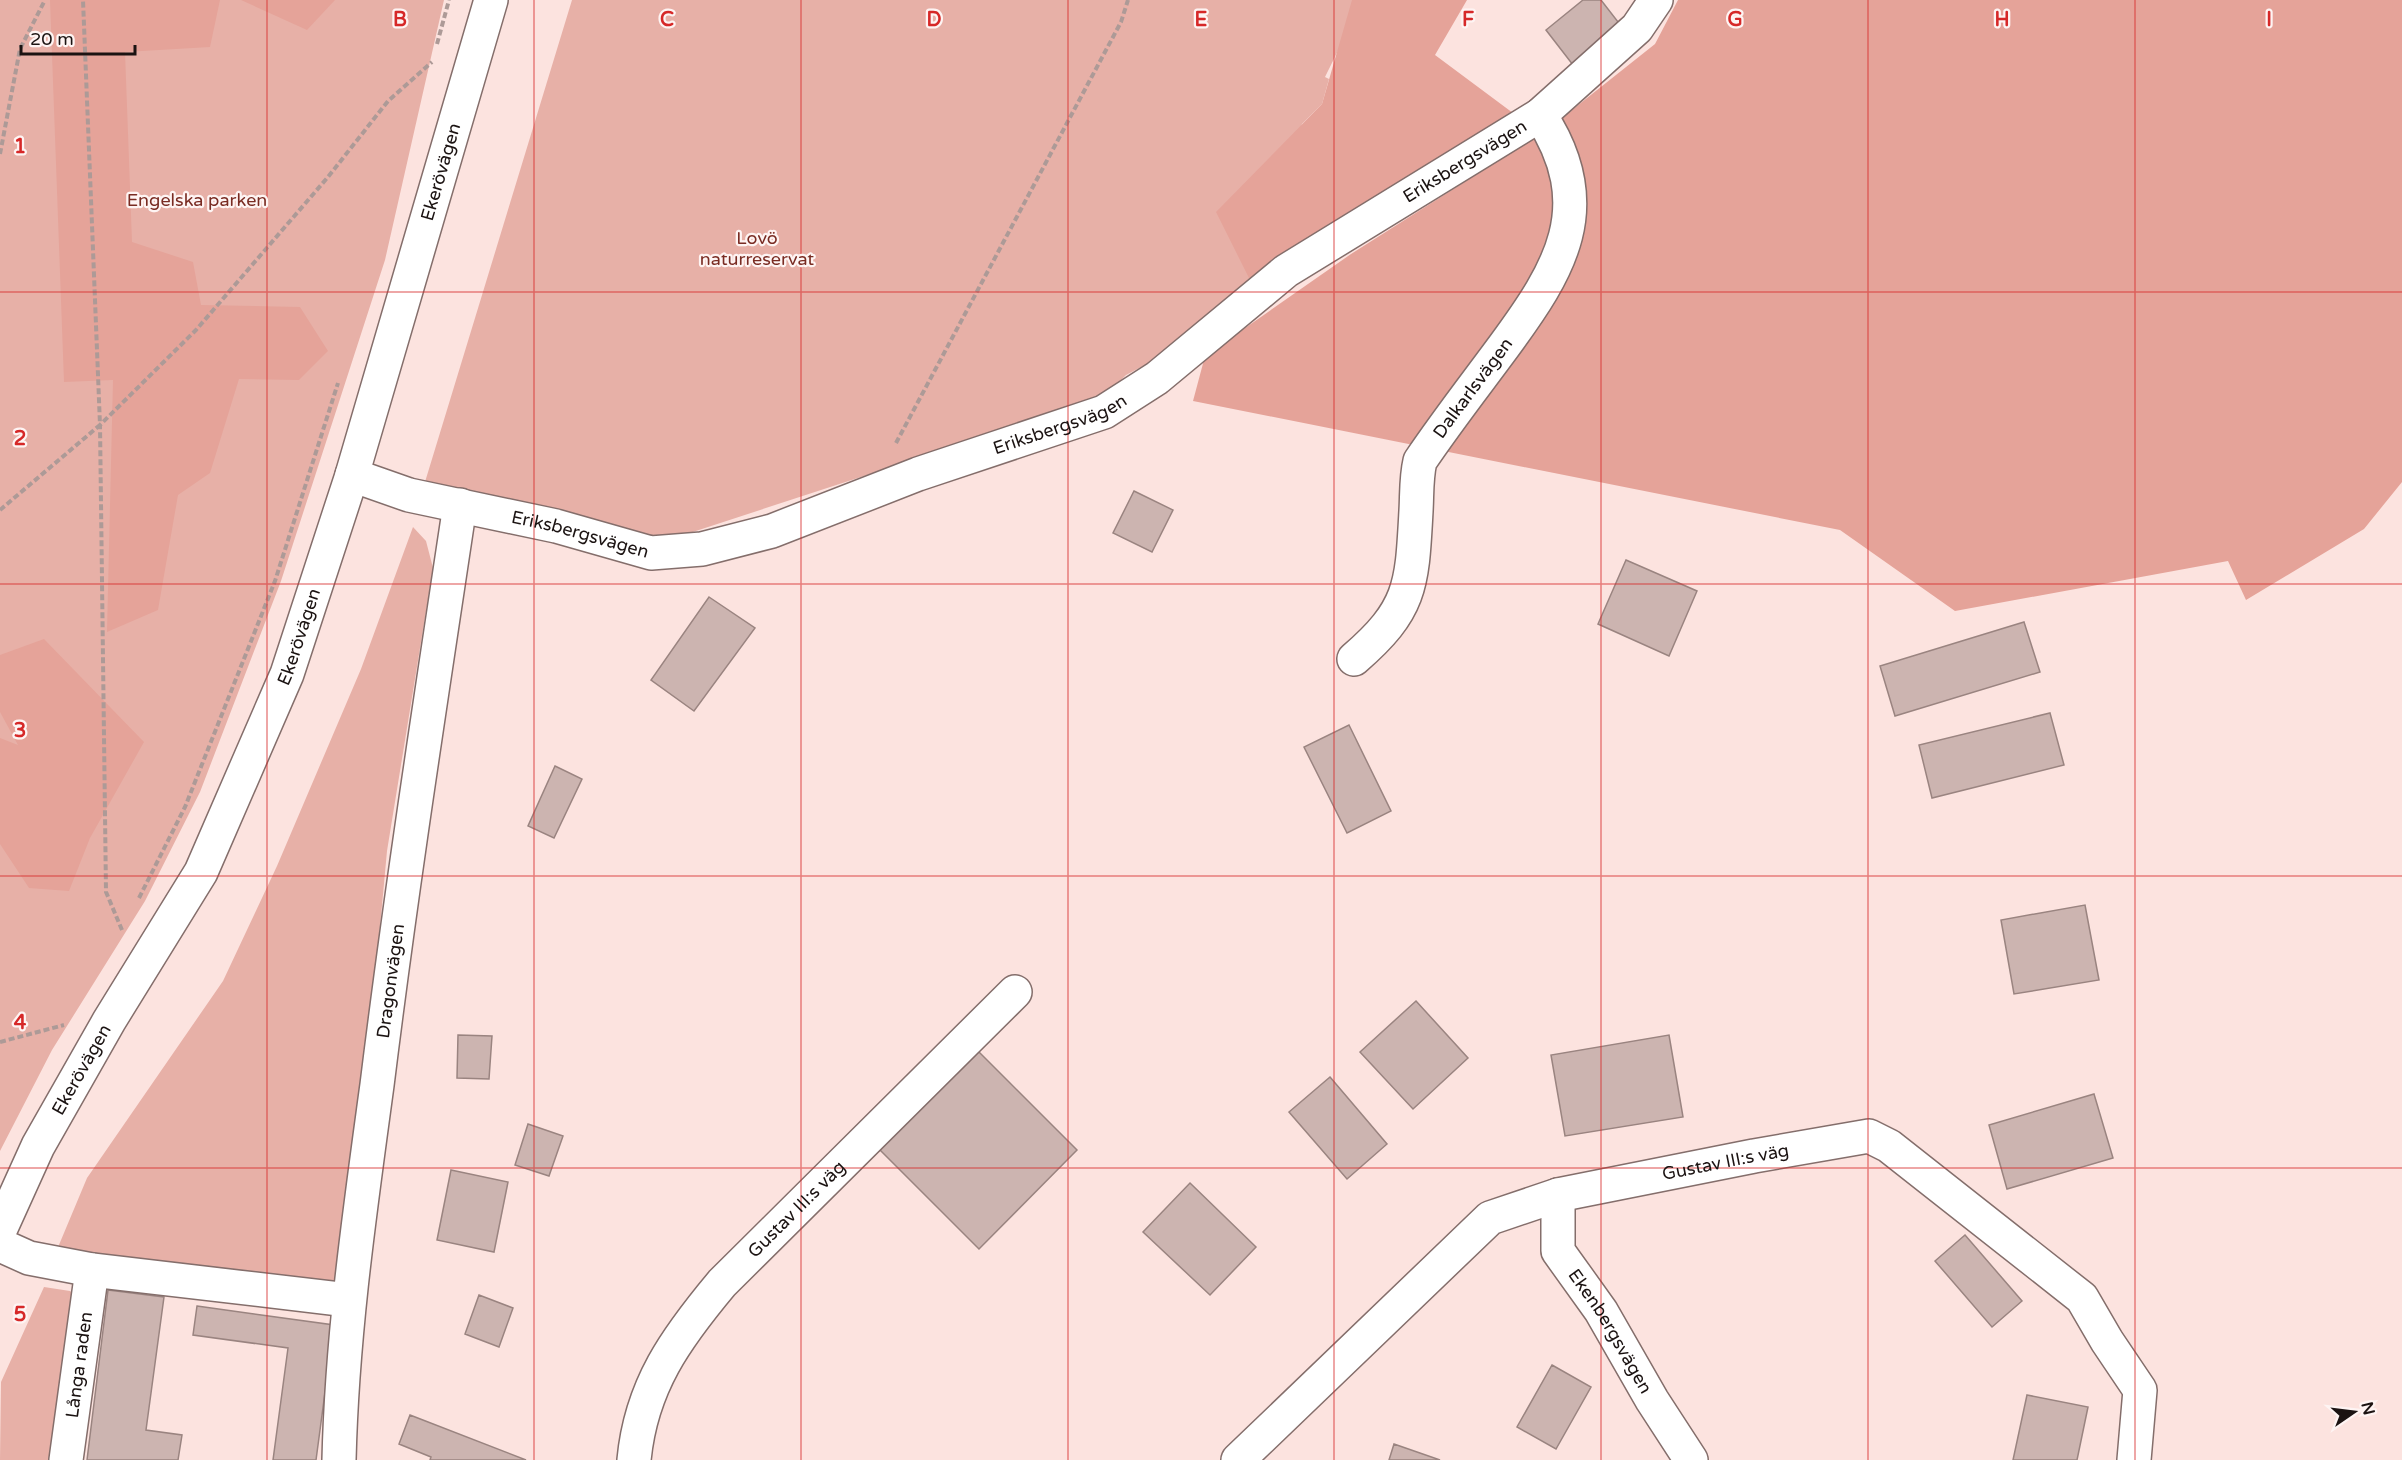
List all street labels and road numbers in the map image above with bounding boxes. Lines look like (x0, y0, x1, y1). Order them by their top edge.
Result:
street label: Eriksbergsvägen (1399, 115, 1531, 208)
street label: Ekerövägen (416, 120, 465, 223)
street label: Dalkarlsvägen (1428, 333, 1517, 443)
street label: Eriksbergsvägen (990, 389, 1131, 459)
street label: Eriksbergsvägen (509, 506, 651, 563)
street label: Ekerövägen (272, 585, 325, 689)
street label: Dragonvägen (372, 922, 409, 1040)
street label: Ekerövägen (47, 1020, 116, 1119)
street label: Gustav III:s väg (1660, 1139, 1791, 1185)
street label: Gustav III:s väg (743, 1156, 850, 1262)
street label: Ekenbergsvägen (1563, 1265, 1657, 1398)
street label: Långa raden (61, 1310, 97, 1419)

